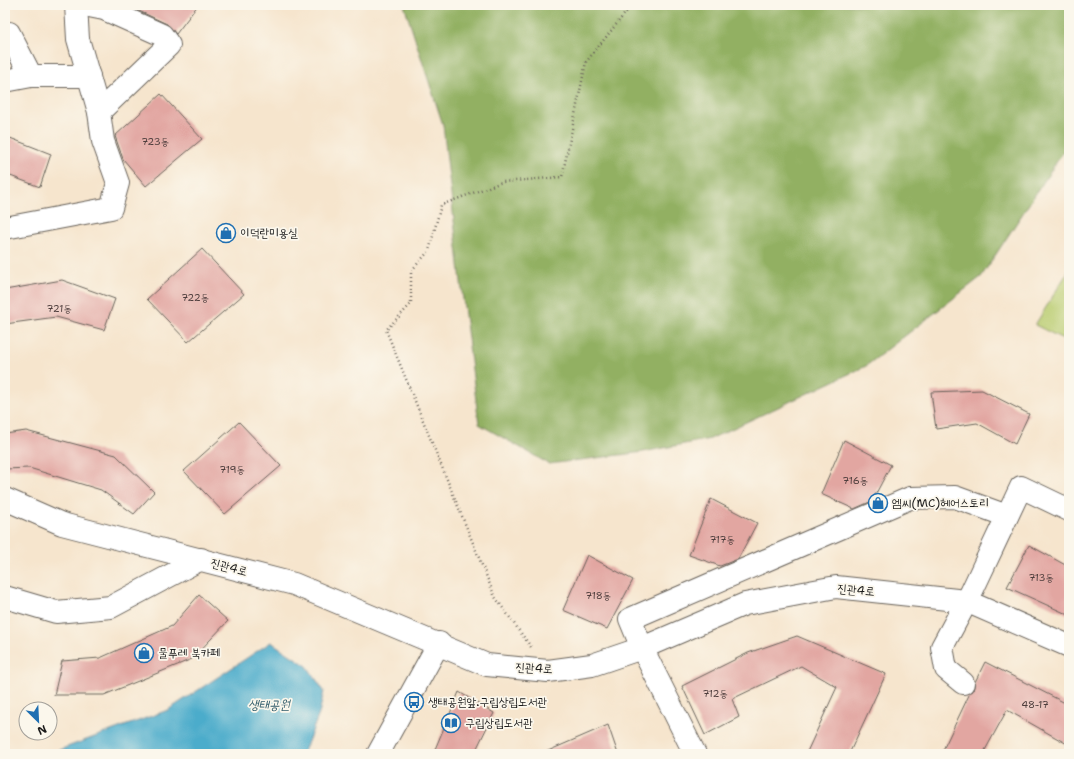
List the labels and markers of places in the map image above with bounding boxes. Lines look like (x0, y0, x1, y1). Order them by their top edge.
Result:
shop icon: 이덕란미용실 (215, 222, 237, 244)
place label: 이덕란미용실 (240, 225, 298, 241)
shop icon: 엠씨(MC)헤어스토리 (867, 492, 889, 514)
place label: 엠씨(MC)헤어스토리 (892, 495, 989, 511)
shop icon: 물푸레 북카페 (133, 642, 155, 664)
place label: 물푸레 북카페 (158, 645, 220, 661)
bus stop icon: 생태공원앞.구립상립도서관 (403, 691, 425, 713)
place label: 생태공원앞.구립상립도서관 (428, 694, 547, 710)
library icon: 구립상립도서관 (440, 712, 462, 734)
place label: 구립상립도서관 (465, 715, 533, 731)

